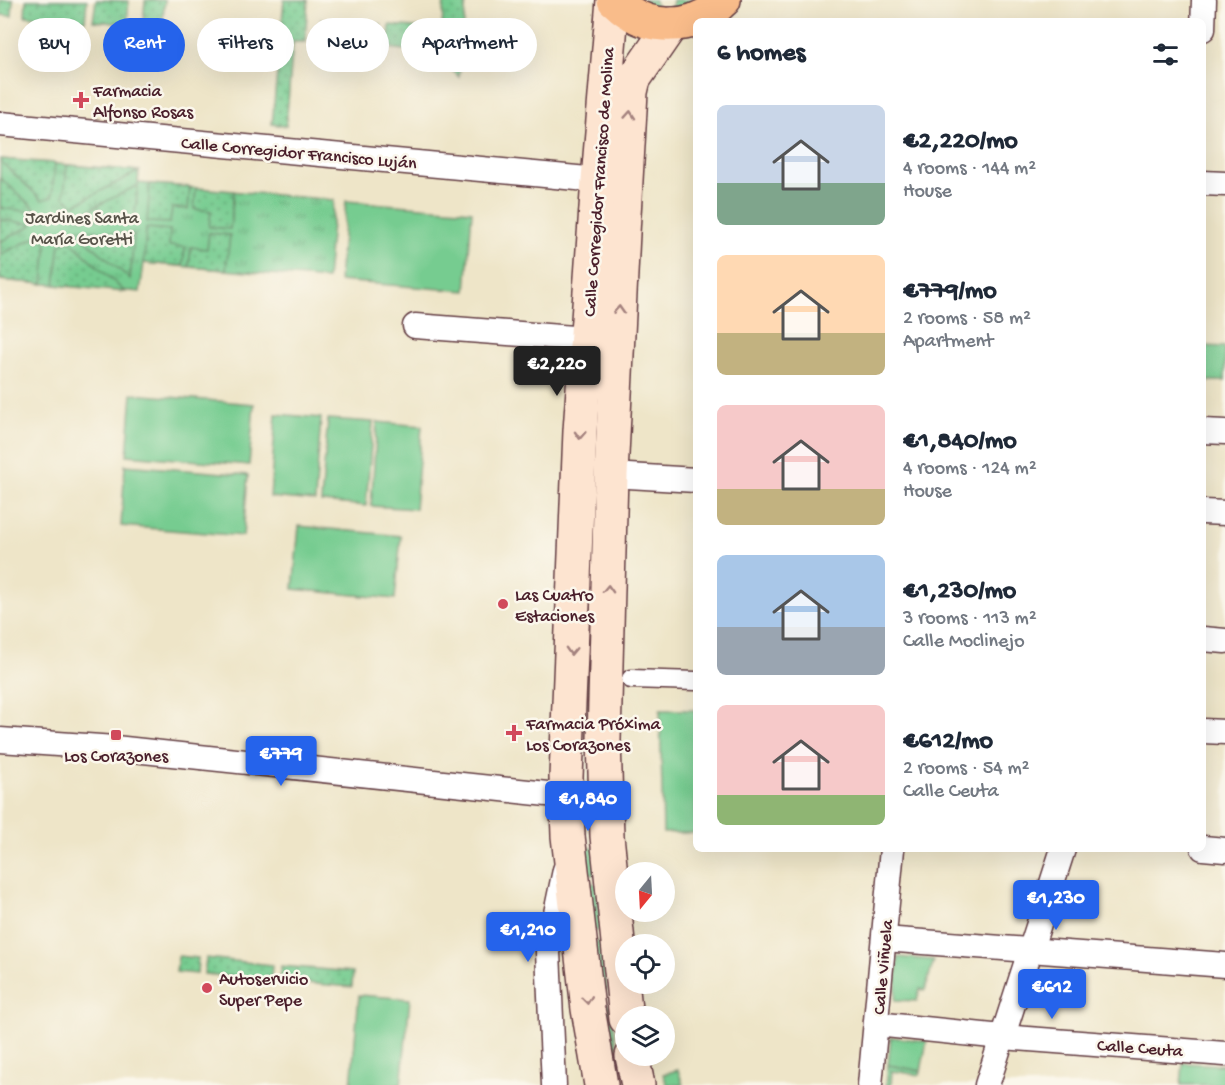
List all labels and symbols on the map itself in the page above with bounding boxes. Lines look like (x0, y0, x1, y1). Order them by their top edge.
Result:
street label: Calle Corregidor Francisco de Molina (581, 46, 620, 318)
place label: Farmacia Alfonso Rosas (92, 82, 195, 124)
marker: Farmacia Alfonso Rosas (74, 93, 88, 107)
one-way arrow (623, 111, 636, 120)
street label: Calle Corregidor Francisco Luján (180, 134, 418, 175)
park label: Jardines Santa María Goretti (25, 209, 140, 251)
one-way arrow (612, 305, 625, 314)
pin: €2,220 (508, 346, 606, 397)
one-way arrow (574, 431, 587, 440)
one-way arrow (601, 584, 614, 593)
place label: Las Cuatro Estaciones (515, 586, 595, 628)
marker: Las Cuatro Estaciones (496, 597, 510, 611)
one-way arrow (565, 647, 578, 656)
place label: Farmacia Próxima Los Corazones (525, 715, 661, 757)
marker: Farmacia Próxima Los Corazones (507, 726, 521, 740)
marker: Los Corazones (109, 728, 123, 742)
pin: €779 (245, 736, 317, 787)
place label: Los Corazones (64, 747, 169, 768)
pin: €1,840 (539, 781, 637, 832)
north arrow (615, 862, 675, 922)
pin: €1,230 (1007, 880, 1105, 931)
pin: €1,210 (479, 912, 577, 963)
street label: Calle Viñuela (870, 918, 899, 1016)
pin: €612 (1016, 969, 1088, 1020)
place label: Autoservicio Super Pepe (219, 970, 308, 1012)
marker: Autoservicio Super Pepe (200, 981, 214, 995)
one-way arrow (580, 996, 593, 1005)
street label: Calle Ceuta (1096, 1036, 1184, 1063)

